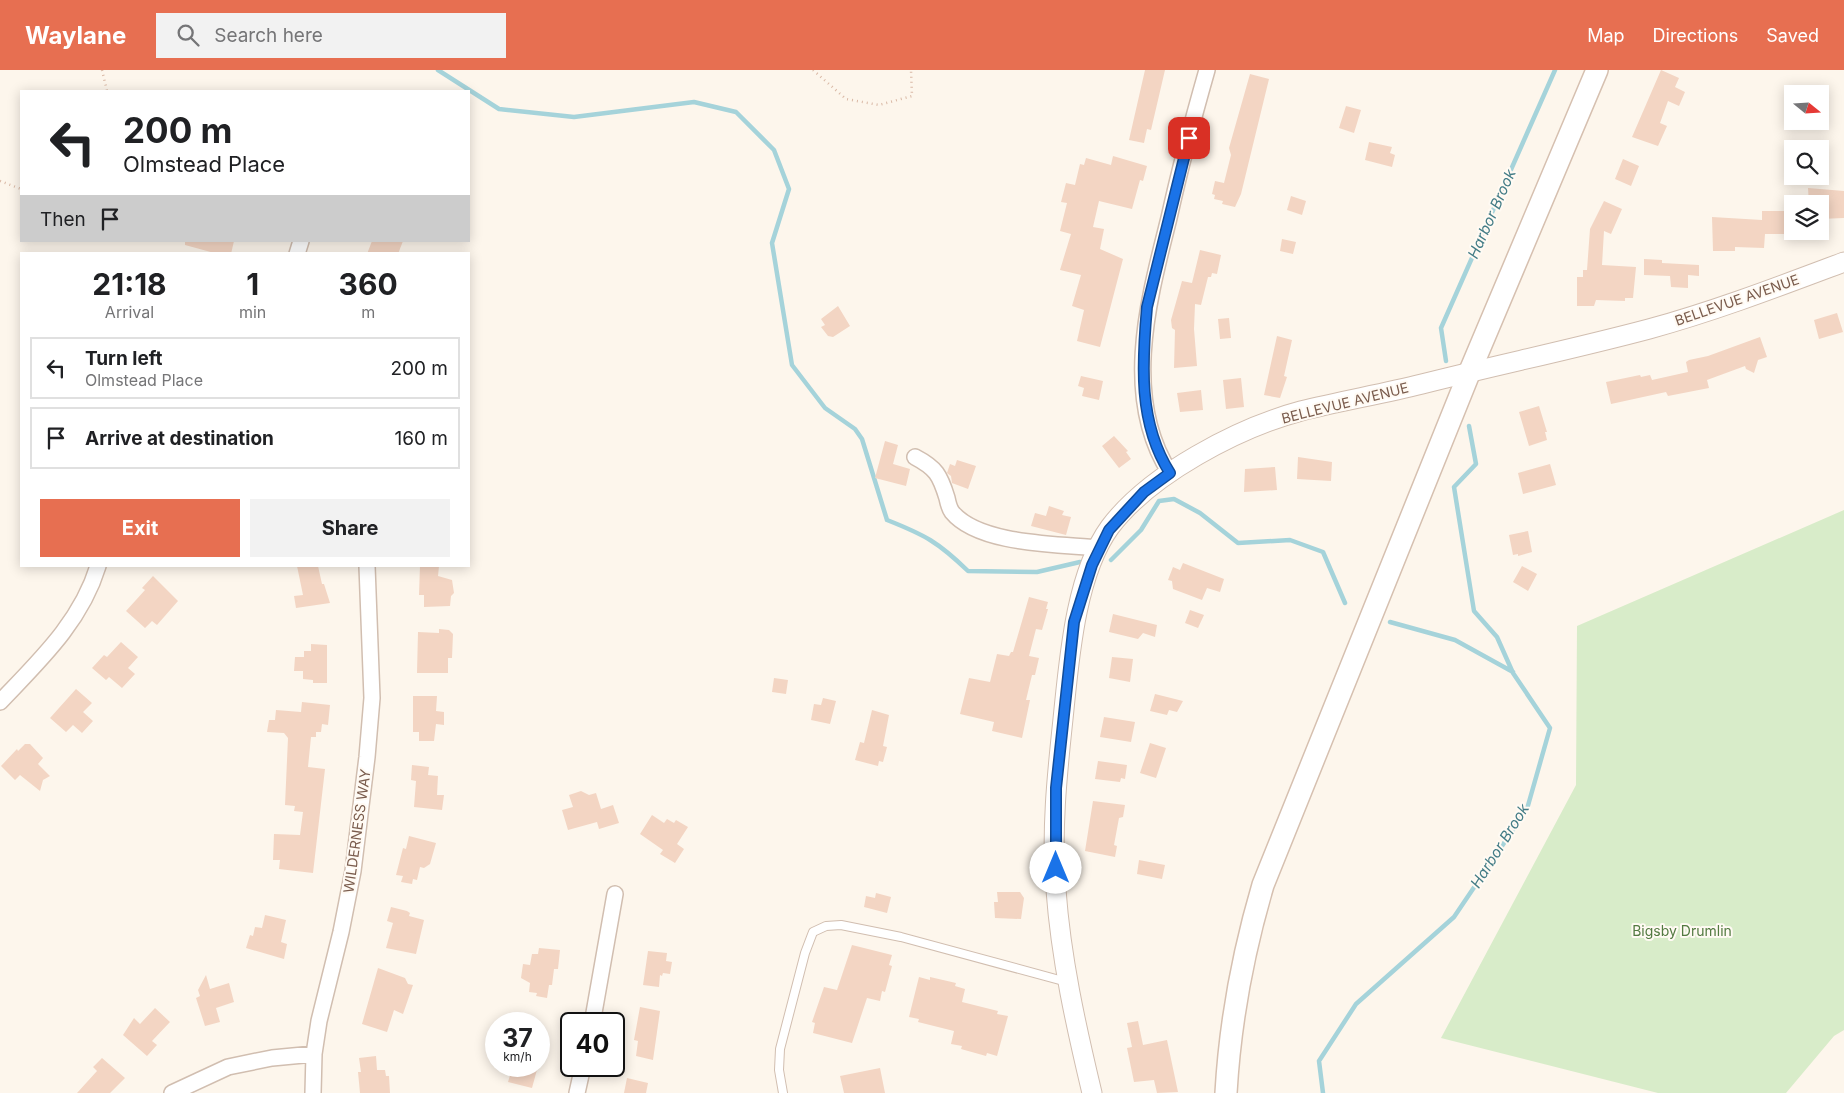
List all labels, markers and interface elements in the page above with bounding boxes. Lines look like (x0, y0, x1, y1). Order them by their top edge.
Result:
search box (156, 13, 506, 58)
text: Waylane (25, 21, 126, 50)
icon: search (174, 21, 202, 49)
text: Search here (214, 24, 323, 47)
text: Map (1587, 25, 1625, 46)
text: Directions (1653, 25, 1738, 46)
text: Saved (1766, 25, 1819, 46)
north arrow (1784, 85, 1829, 130)
map controls (1784, 85, 1829, 240)
text: 200 m (123, 109, 232, 151)
icon: left (40, 110, 105, 175)
pin (1168, 117, 1210, 159)
icon: arrive (1175, 124, 1203, 152)
button: search (1784, 140, 1829, 185)
text: Olmstead Place (123, 151, 285, 177)
water label: Harbor Brook (1463, 165, 1520, 261)
button: layers (1784, 195, 1829, 240)
icon: arrive (96, 205, 124, 233)
text: Then (40, 208, 86, 231)
text: 21:18 (92, 266, 167, 302)
text: 1 (246, 266, 259, 302)
text: 360 (339, 266, 398, 302)
street label: BELLEVUE AVENUE (1672, 270, 1801, 329)
text: Arrival (105, 302, 154, 322)
text: min (239, 302, 266, 322)
text: m (361, 302, 375, 322)
text: Turn left (85, 347, 163, 370)
icon: left (42, 354, 70, 382)
text: 200 m (390, 357, 448, 380)
text: Olmstead Place (85, 370, 203, 390)
street label: BELLEVUE AVENUE (1280, 378, 1410, 427)
icon: arrive (42, 424, 70, 452)
text: Arrive at destination (85, 427, 274, 450)
text: 160 m (395, 427, 448, 450)
button: Exit (40, 499, 240, 557)
button: Share (250, 499, 450, 557)
street label: WILDERNESS WAY (339, 767, 374, 894)
water label: Harbor Brook (1466, 799, 1533, 891)
position arrow (1029, 841, 1081, 893)
park label: Bigsby Drumlin (1632, 922, 1732, 939)
speed limit sign: 40 (560, 1012, 625, 1077)
text: 37 (502, 1023, 533, 1053)
text: km/h (503, 1049, 532, 1064)

